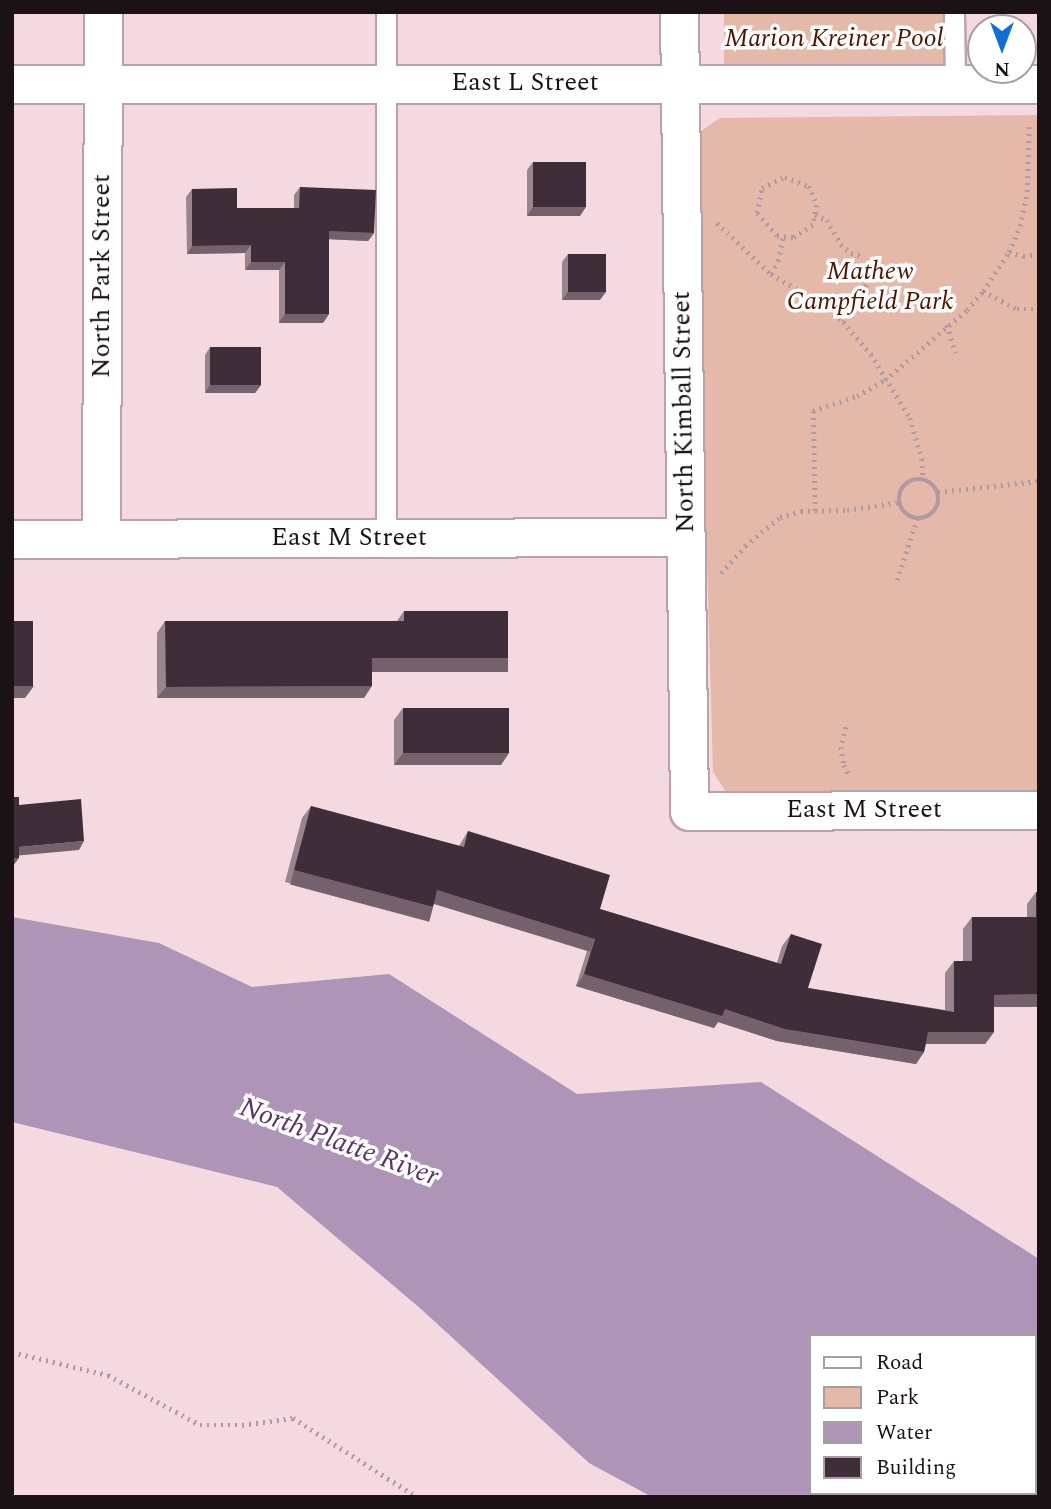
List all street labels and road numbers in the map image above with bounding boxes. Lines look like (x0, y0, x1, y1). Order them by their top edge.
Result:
street label: East L Street (451, 67, 599, 99)
street label: North Park Street (86, 174, 118, 378)
street label: North Kimball Street (666, 291, 702, 533)
street label: East M Street (271, 522, 427, 554)
street label: East M Street (786, 794, 942, 826)

